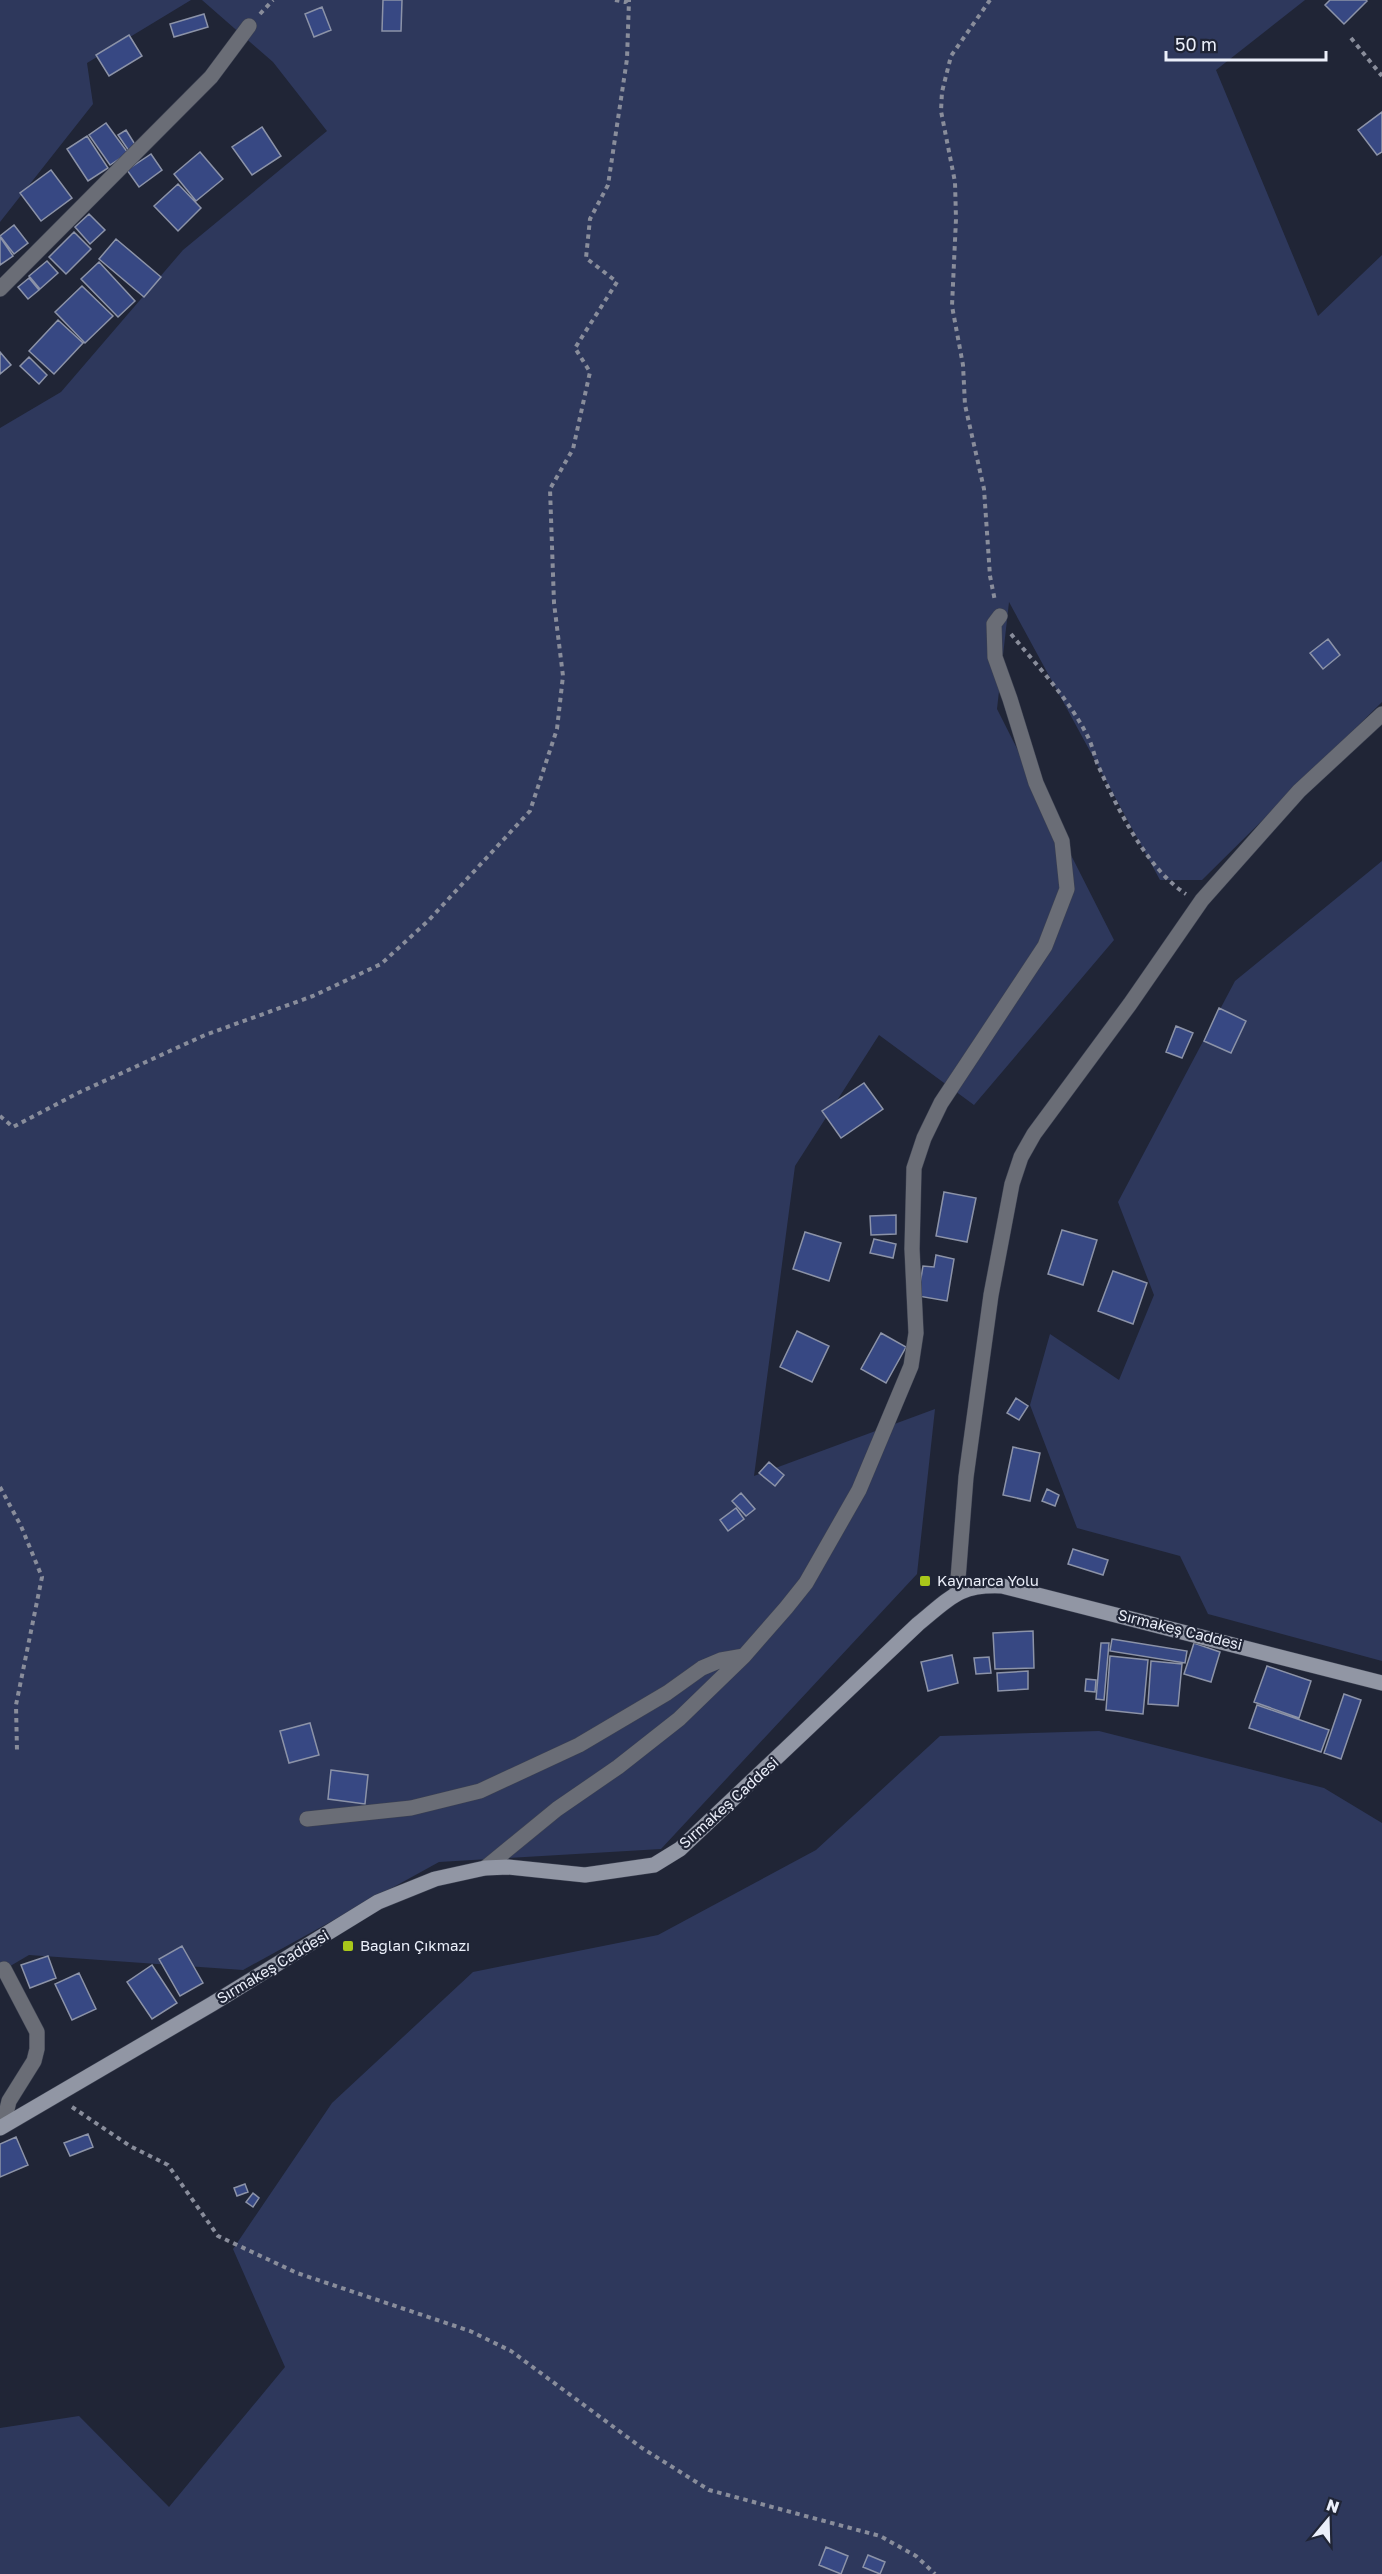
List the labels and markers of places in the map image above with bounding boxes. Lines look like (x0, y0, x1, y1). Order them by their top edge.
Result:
place label: Kaynarca Yolu (937, 1571, 1039, 1589)
marker: Kaynarca Yolu (918, 1574, 932, 1588)
place label: Bağlan Çıkmazı (360, 1936, 470, 1954)
marker: Bağlan Çıkmazı (341, 1939, 355, 1953)

